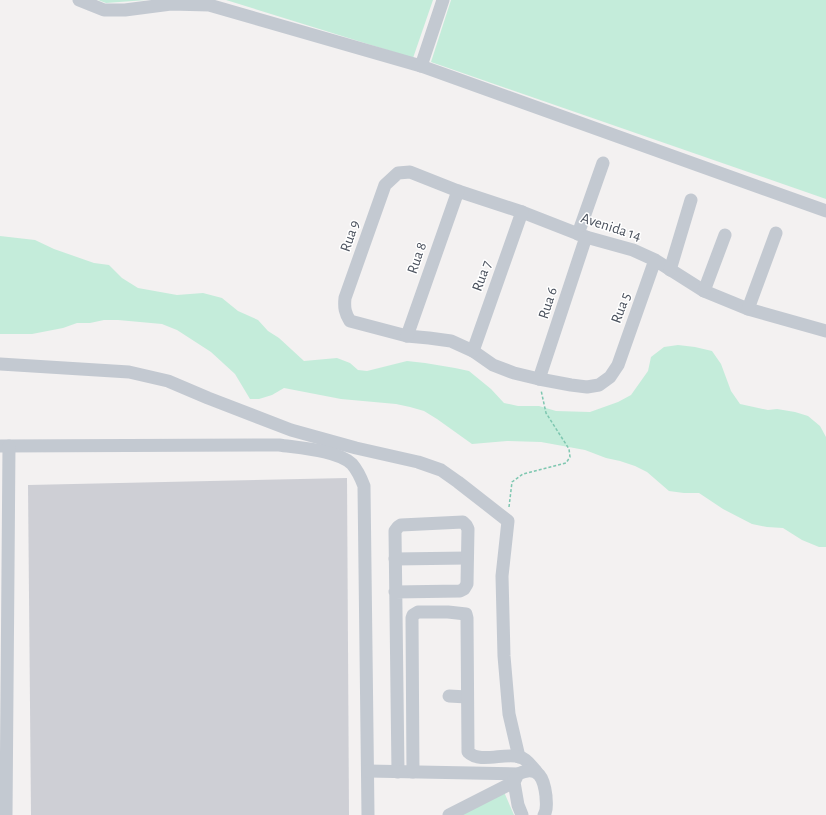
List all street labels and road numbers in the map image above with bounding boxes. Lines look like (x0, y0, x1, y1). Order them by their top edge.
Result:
street label: Avenida 14 (579, 210, 643, 244)
street label: Rua 9 (338, 218, 362, 254)
street label: Rua 8 (405, 240, 429, 276)
street label: Rua 7 (470, 259, 494, 293)
street label: Rua 6 (536, 285, 560, 321)
street label: Rua 5 (609, 291, 633, 325)

